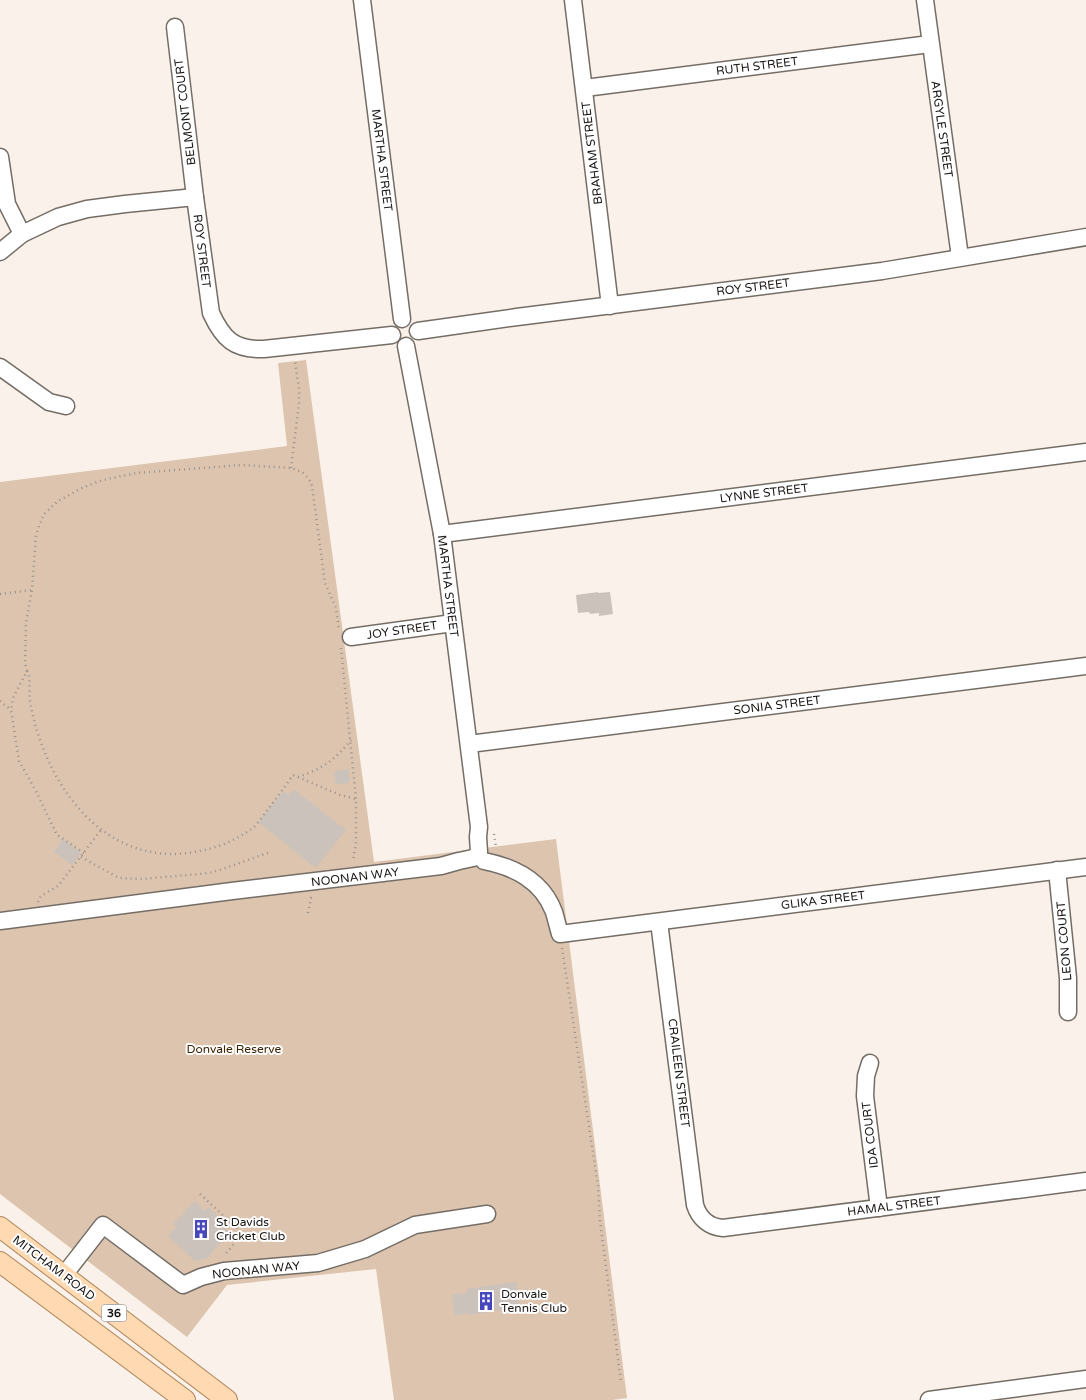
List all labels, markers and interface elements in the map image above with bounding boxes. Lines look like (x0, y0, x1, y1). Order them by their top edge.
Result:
street label: RUTH STREET (715, 54, 799, 78)
street label: BELMONT COURT (171, 57, 198, 166)
street label: ARGYLE STREET (928, 80, 956, 179)
street label: BRAHAM STREET (579, 100, 605, 205)
street label: MARTHA STREET (369, 108, 395, 213)
street label: ROY STREET (191, 213, 214, 289)
street label: ROY STREET (715, 275, 791, 298)
street label: LYNNE STREET (719, 481, 810, 505)
street label: MARTHA STREET (435, 534, 461, 639)
street label: JOY STREET (366, 618, 439, 642)
street label: SONIA STREET (733, 693, 822, 717)
street label: NOONAN WAY (310, 865, 400, 889)
street label: GLIKA STREET (780, 888, 867, 912)
street label: LEON COURT (1053, 900, 1074, 981)
street label: CRAILEEN STREET (665, 1018, 693, 1129)
park label: Donvale Reserve (187, 1042, 282, 1056)
street label: IDA COURT (859, 1100, 881, 1169)
street label: HAMAL STREET (846, 1193, 942, 1219)
place label: St Davids Cricket Club (216, 1215, 285, 1243)
building icon: St Davids Cricket Club (190, 1218, 212, 1240)
street label: MITCHAM ROAD (10, 1233, 98, 1303)
street label: NOONAN WAY (211, 1258, 301, 1282)
place label: Donvale Tennis Club (501, 1287, 567, 1315)
building icon: Donvale Tennis Club (475, 1290, 497, 1312)
road number: 36 (102, 1305, 126, 1322)

